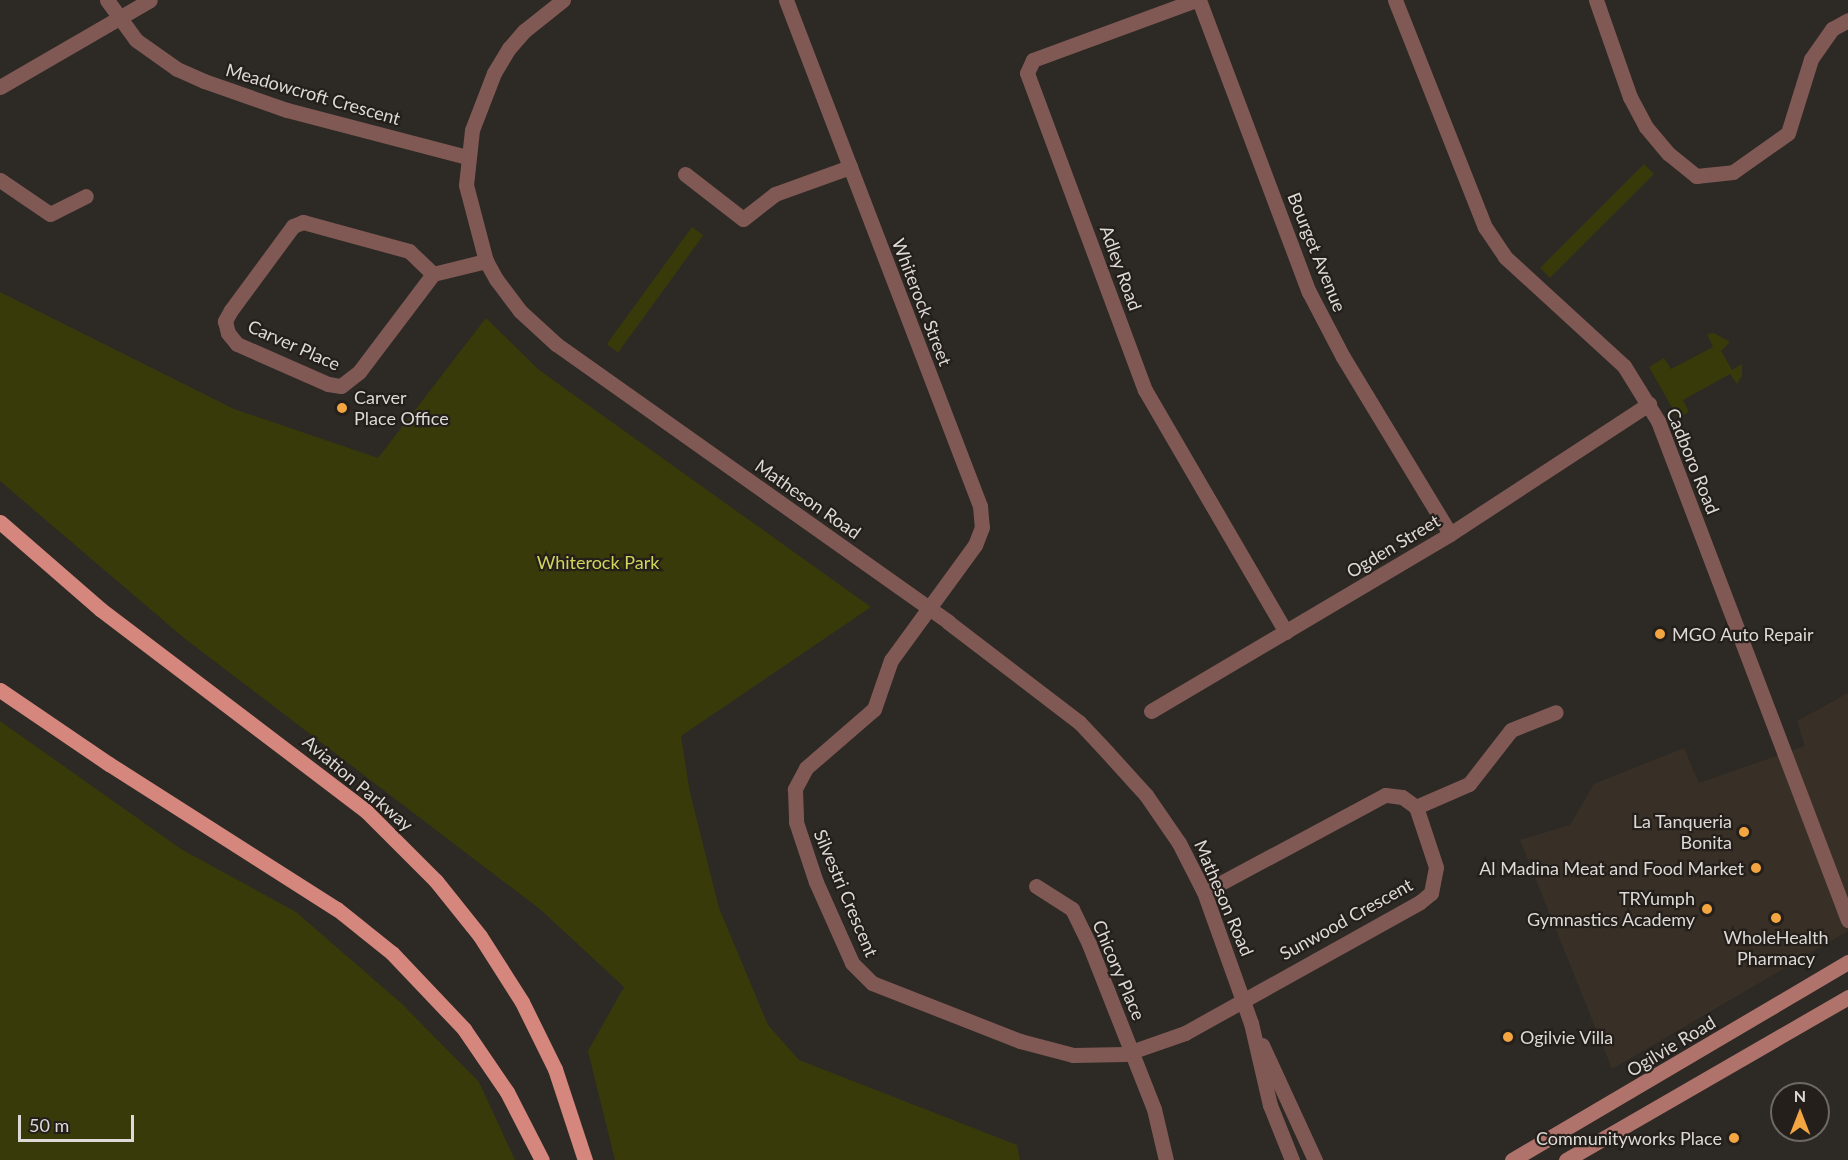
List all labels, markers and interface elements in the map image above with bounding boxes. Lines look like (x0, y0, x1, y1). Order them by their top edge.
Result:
street label: Meadowcroft Crescent (223, 59, 403, 129)
street label: Bourget Avenue (1283, 189, 1351, 315)
street label: Adley Road (1096, 222, 1146, 314)
street label: Whiterock Street (888, 235, 956, 369)
street label: Carver Place (244, 315, 344, 375)
place label: Carver Place Office (354, 387, 449, 430)
marker: Carver Place Office (335, 401, 349, 415)
street label: Cadboro Road (1662, 405, 1724, 517)
street label: Matheson Road (751, 455, 865, 543)
street label: Ogden Street (1342, 510, 1444, 582)
park label: Whiterock Park (537, 551, 659, 573)
place label: MGO Auto Repair (1672, 623, 1814, 645)
marker: MGO Auto Repair (1653, 627, 1667, 641)
street label: Aviation Parkway (299, 731, 417, 835)
place label: La Tanqueria Bonita (1632, 811, 1732, 854)
marker: La Tanqueria Bonita (1737, 825, 1751, 839)
street label: Silvestri Crescent (809, 826, 883, 960)
street label: Matheson Road (1190, 837, 1258, 959)
place label: Al Madina Meat and Food Market (1479, 857, 1744, 879)
marker: Al Madina Meat and Food Market (1749, 861, 1763, 875)
street label: Sunwood Crescent (1276, 874, 1416, 964)
place label: TRYumph Gymnastics Academy (1526, 888, 1695, 930)
marker: TRYumph Gymnastics Academy (1700, 902, 1714, 916)
marker: WholeHealth Pharmacy (1769, 911, 1783, 925)
street label: Chicory Place (1088, 916, 1150, 1024)
place label: WholeHealth Pharmacy (1724, 927, 1828, 970)
street label: Ogilvie Road (1623, 1011, 1719, 1081)
place label: Ogilvie Villa (1520, 1026, 1614, 1048)
marker: Ogilvie Villa (1501, 1030, 1515, 1044)
north arrow (1770, 1082, 1830, 1142)
text: N (1794, 1086, 1806, 1105)
scale bar (21, 1103, 136, 1141)
text: 50 m (29, 1114, 69, 1136)
place label: Communityworks Place (1536, 1127, 1722, 1149)
marker: Communityworks Place (1727, 1131, 1741, 1145)

